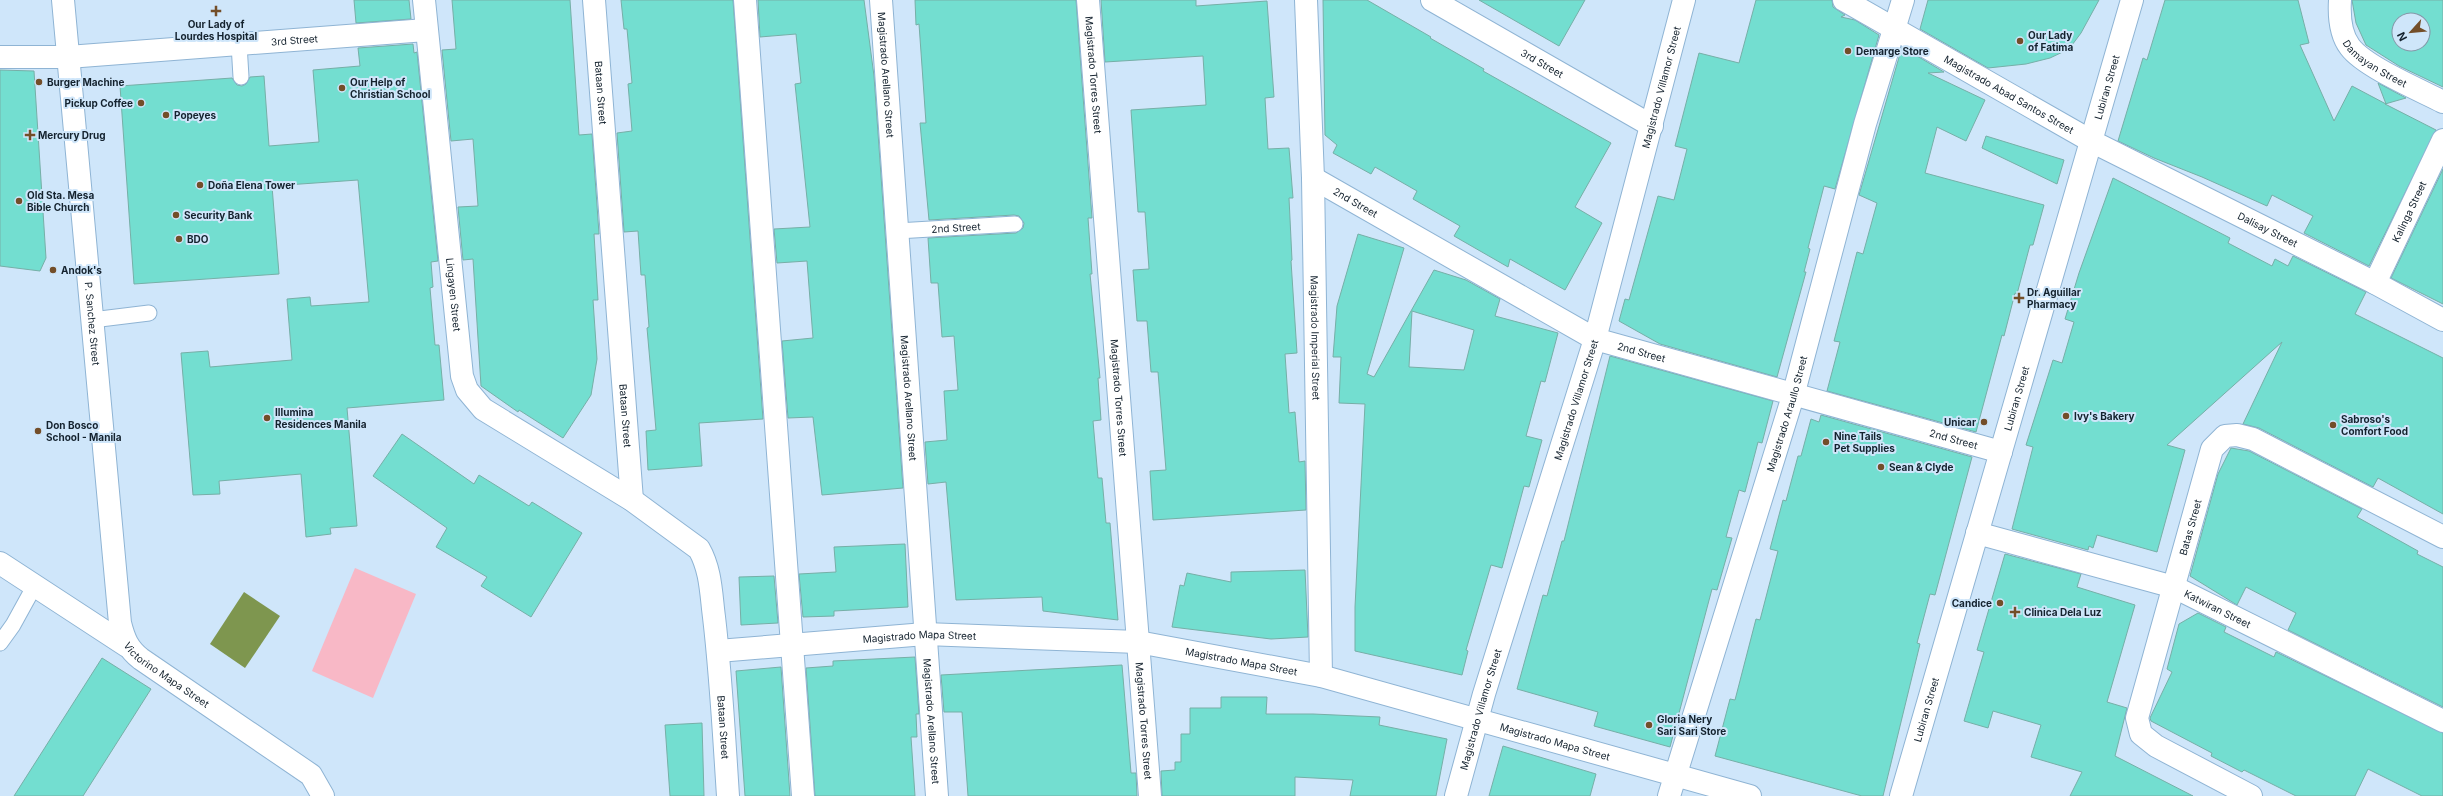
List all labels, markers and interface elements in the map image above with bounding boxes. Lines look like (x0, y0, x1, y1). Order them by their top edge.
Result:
marker: Our Lady of Lourdes Hospital (210, 5, 222, 17)
street label: Magistrado Arellano Street (876, 12, 897, 139)
north arrow (2391, 12, 2431, 52)
street label: Magistrado Torres Street (1083, 16, 1104, 135)
place label: Our Lady of Lourdes Hospital (175, 18, 258, 42)
street label: Magistrado Villamor Street (1639, 24, 1683, 149)
place label: Our Lady of Fatima (2028, 29, 2073, 53)
text: N (2394, 30, 2410, 43)
street label: 3rd Street (270, 32, 319, 48)
marker: Our Lady of Fatima (2015, 36, 2025, 46)
street label: Damayan Street (2341, 37, 2410, 90)
place label: Demarge Store (1856, 45, 1929, 58)
street label: 3rd Street (1519, 46, 1566, 80)
marker: Demarge Store (1843, 46, 1853, 56)
street label: Magistrado Abad Santos Street (1942, 52, 2077, 136)
street label: Lubiran Street (2092, 53, 2122, 121)
street label: Bataan Street (593, 60, 610, 126)
place label: Burger Machine (47, 76, 125, 89)
place label: Our Help of Christian School (350, 76, 431, 100)
marker: Burger Machine (34, 77, 44, 87)
marker: Our Help of Christian School (337, 83, 347, 93)
place label: Pickup Coffee (64, 97, 133, 109)
marker: Pickup Coffee (136, 98, 146, 108)
place label: Popeyes (174, 109, 216, 122)
marker: Popeyes (161, 110, 171, 120)
place label: Mercury Drug (38, 129, 106, 142)
marker: Mercury Drug (25, 130, 35, 140)
place label: Doña Elena Tower (208, 179, 295, 191)
street label: Kalinga Street (2389, 179, 2429, 244)
marker: Doña Elena Tower (195, 180, 205, 190)
street label: 2nd Street (1331, 185, 1381, 220)
place label: Old Sta. Mesa Bible Church (27, 189, 94, 213)
marker: Old Sta. Mesa Bible Church (14, 196, 24, 206)
place label: Security Bank (184, 209, 252, 222)
street label: Dalisay Street (2236, 209, 2300, 250)
marker: Security Bank (171, 210, 181, 220)
street label: 2nd Street (931, 220, 982, 235)
place label: BDO (187, 233, 209, 245)
marker: BDO (174, 234, 184, 244)
street label: Lingayen Street (444, 257, 464, 333)
place label: Andok's (61, 264, 102, 276)
marker: Andok's (48, 265, 58, 275)
street label: Magistrado Imperial Street (1309, 275, 1323, 401)
street label: P. Sanchez Street (83, 281, 102, 367)
place label: Dr. Aguillar Pharmacy (2027, 286, 2081, 311)
marker: Dr. Aguillar Pharmacy (2014, 293, 2024, 303)
street label: Magistrado Arellano Street (899, 335, 919, 462)
street label: Magistrado Villamor Street (1552, 337, 1601, 462)
street label: Magistrado Torres Street (1108, 339, 1130, 458)
street label: 2nd Street (1616, 340, 1668, 365)
street label: Magistrado Araullo Street (1764, 354, 1810, 473)
street label: Lubiran Street (2001, 364, 2032, 432)
street label: Bataan Street (617, 384, 634, 449)
place label: Illumina Residences Manila (275, 406, 367, 430)
place label: Ivy's Bakery (2074, 410, 2134, 423)
marker: Ivy's Bakery (2061, 411, 2071, 421)
marker: Illumina Residences Manila (262, 413, 272, 423)
place label: Sabroso's Comfort Food (2341, 413, 2408, 437)
place label: Unicar (1944, 416, 1976, 428)
marker: Unicar (1979, 417, 1989, 427)
place label: Don Bosco School - Manila (46, 419, 122, 443)
marker: Sabroso's Comfort Food (2328, 420, 2338, 430)
marker: Don Bosco School - Manila (33, 426, 43, 436)
street label: 2nd Street (1928, 426, 1980, 451)
place label: Nine Tails Pet Supplies (1834, 430, 1895, 454)
marker: Nine Tails Pet Supplies (1821, 437, 1831, 447)
place label: Sean & Clyde (1889, 461, 1953, 474)
marker: Sean & Clyde (1876, 462, 1886, 472)
street label: Batas Street (2177, 497, 2204, 557)
street label: Katwiran Street (2182, 587, 2254, 631)
place label: Candice (1952, 597, 1992, 609)
marker: Candice (1995, 598, 2005, 608)
marker: Clinica Dela Luz (2009, 606, 2021, 618)
place label: Clinica Dela Luz (2024, 606, 2102, 618)
street label: Magistrado Mapa Street (862, 628, 977, 645)
street label: Victorino Mapa Street (122, 640, 212, 710)
street label: Magistrado Mapa Street (1184, 645, 1299, 678)
street label: Magistrado Villamor Street (1457, 647, 1504, 771)
street label: Magistrado Arellano Street (921, 658, 942, 785)
street label: Magistrado Torres Street (1134, 662, 1155, 781)
street label: Lubiran Street (1911, 675, 1941, 743)
street label: Bataan Street (715, 695, 732, 760)
place label: Gloria Nery Sari Sari Store (1657, 713, 1726, 737)
street label: Magistrado Mapa Street (1499, 720, 1612, 763)
marker: Gloria Nery Sari Sari Store (1644, 720, 1654, 730)

